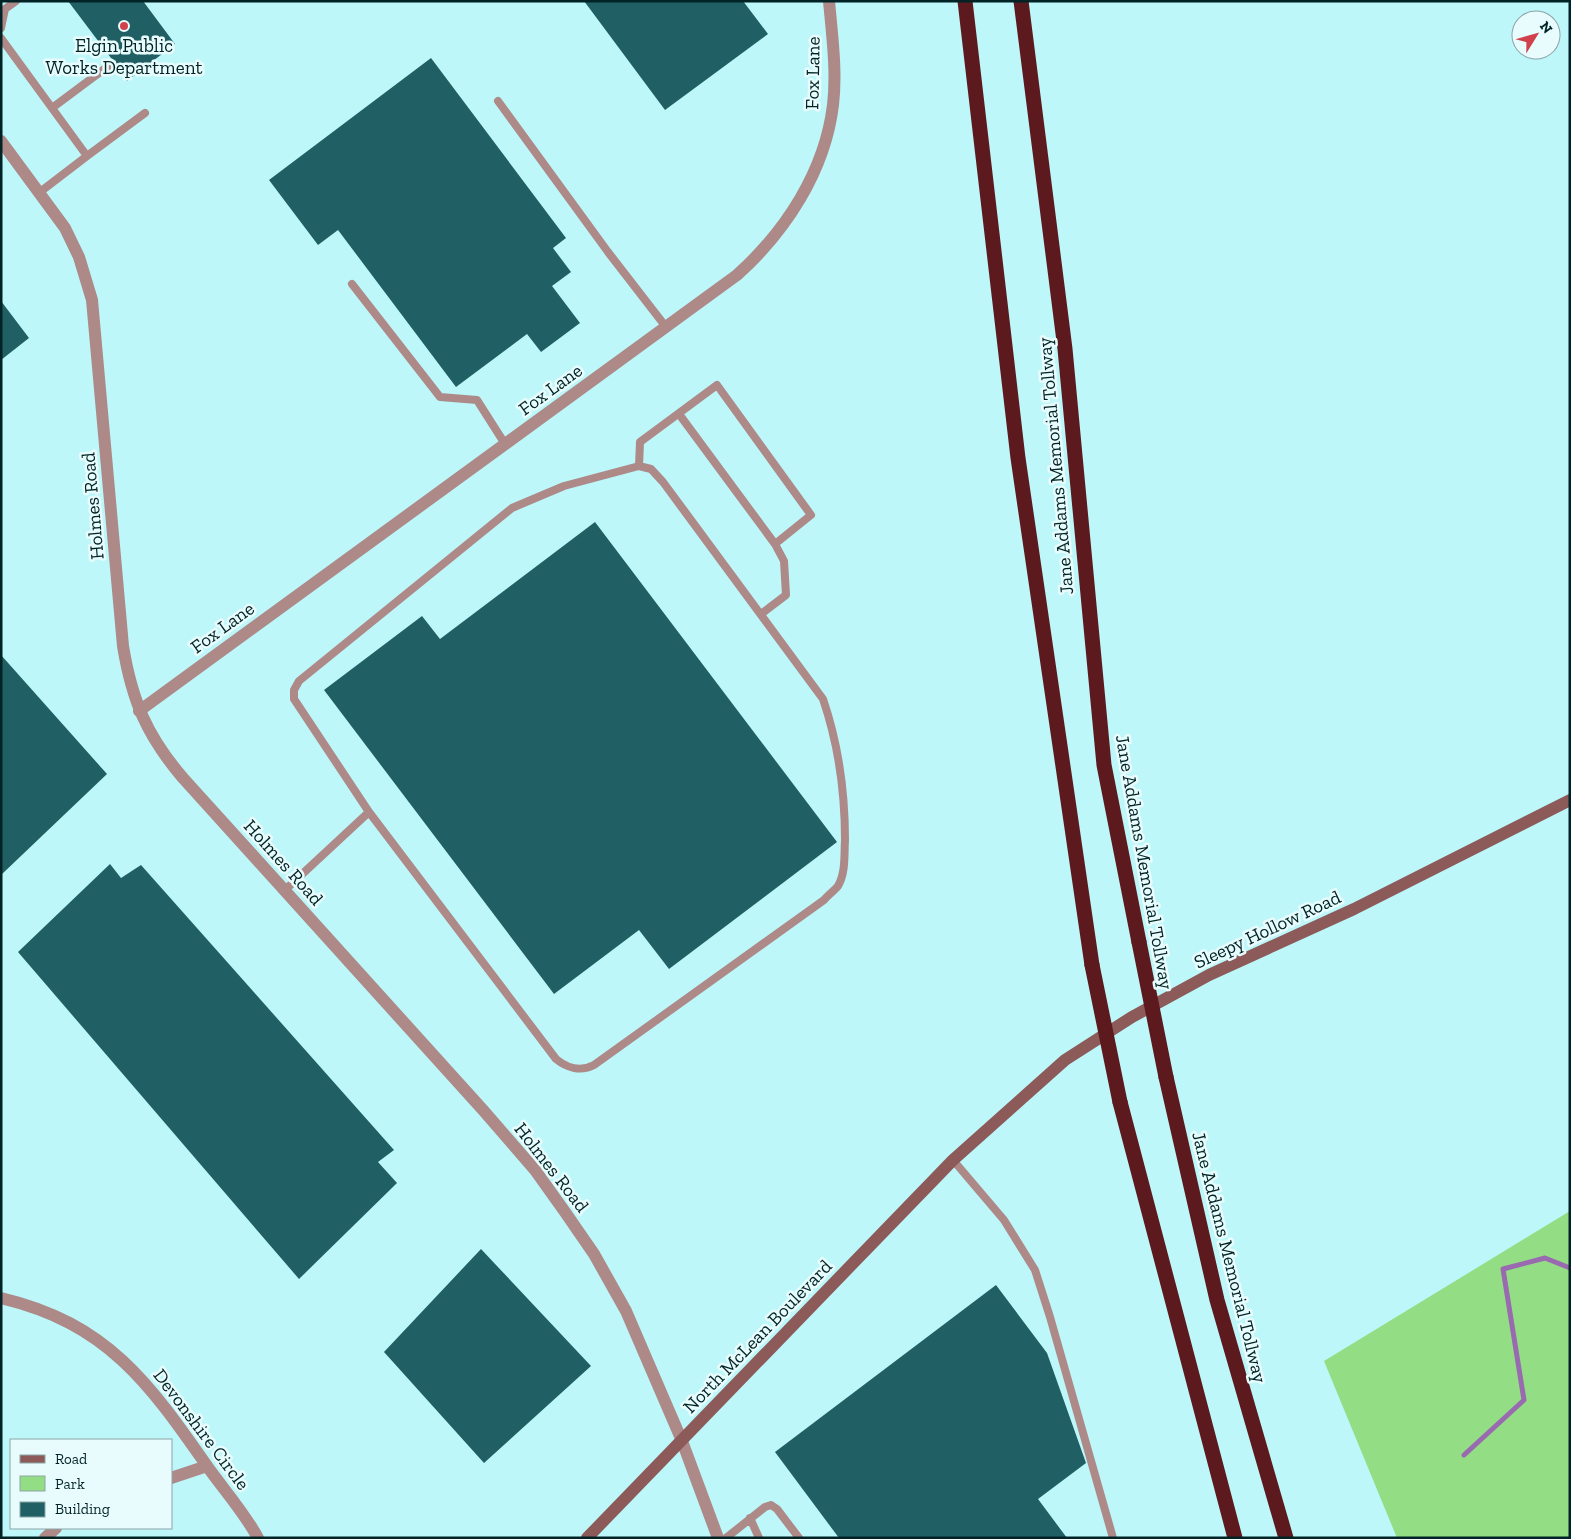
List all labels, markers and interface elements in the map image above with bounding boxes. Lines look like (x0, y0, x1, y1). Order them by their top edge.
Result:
north arrow (1511, 10, 1561, 60)
text: N (1536, 18, 1556, 37)
marker: Elgin Public Works Department (118, 20, 130, 32)
place label: Elgin Public Works Department (45, 34, 203, 79)
street label: Fox Lane (800, 36, 825, 110)
street label: Jane Addams Memorial Tollway (1033, 336, 1078, 596)
street label: Fox Lane (514, 359, 587, 420)
street label: Holmes Road (76, 451, 109, 561)
street label: Fox Lane (186, 597, 259, 658)
street label: Jane Addams Memorial Tollway (1111, 733, 1178, 991)
street label: Holmes Road (239, 815, 329, 910)
street label: Sleepy Hollow Road (1190, 885, 1345, 974)
street label: Holmes Road (509, 1118, 594, 1217)
street label: Jane Addams Memorial Tollway (1187, 1129, 1272, 1385)
street label: North McLean Boulevard (678, 1254, 837, 1418)
street label: Devonshire Circle (149, 1364, 255, 1494)
legend (10, 1439, 172, 1529)
text: Road (55, 1450, 88, 1468)
text: Park (55, 1475, 85, 1493)
text: Building (55, 1500, 110, 1518)

